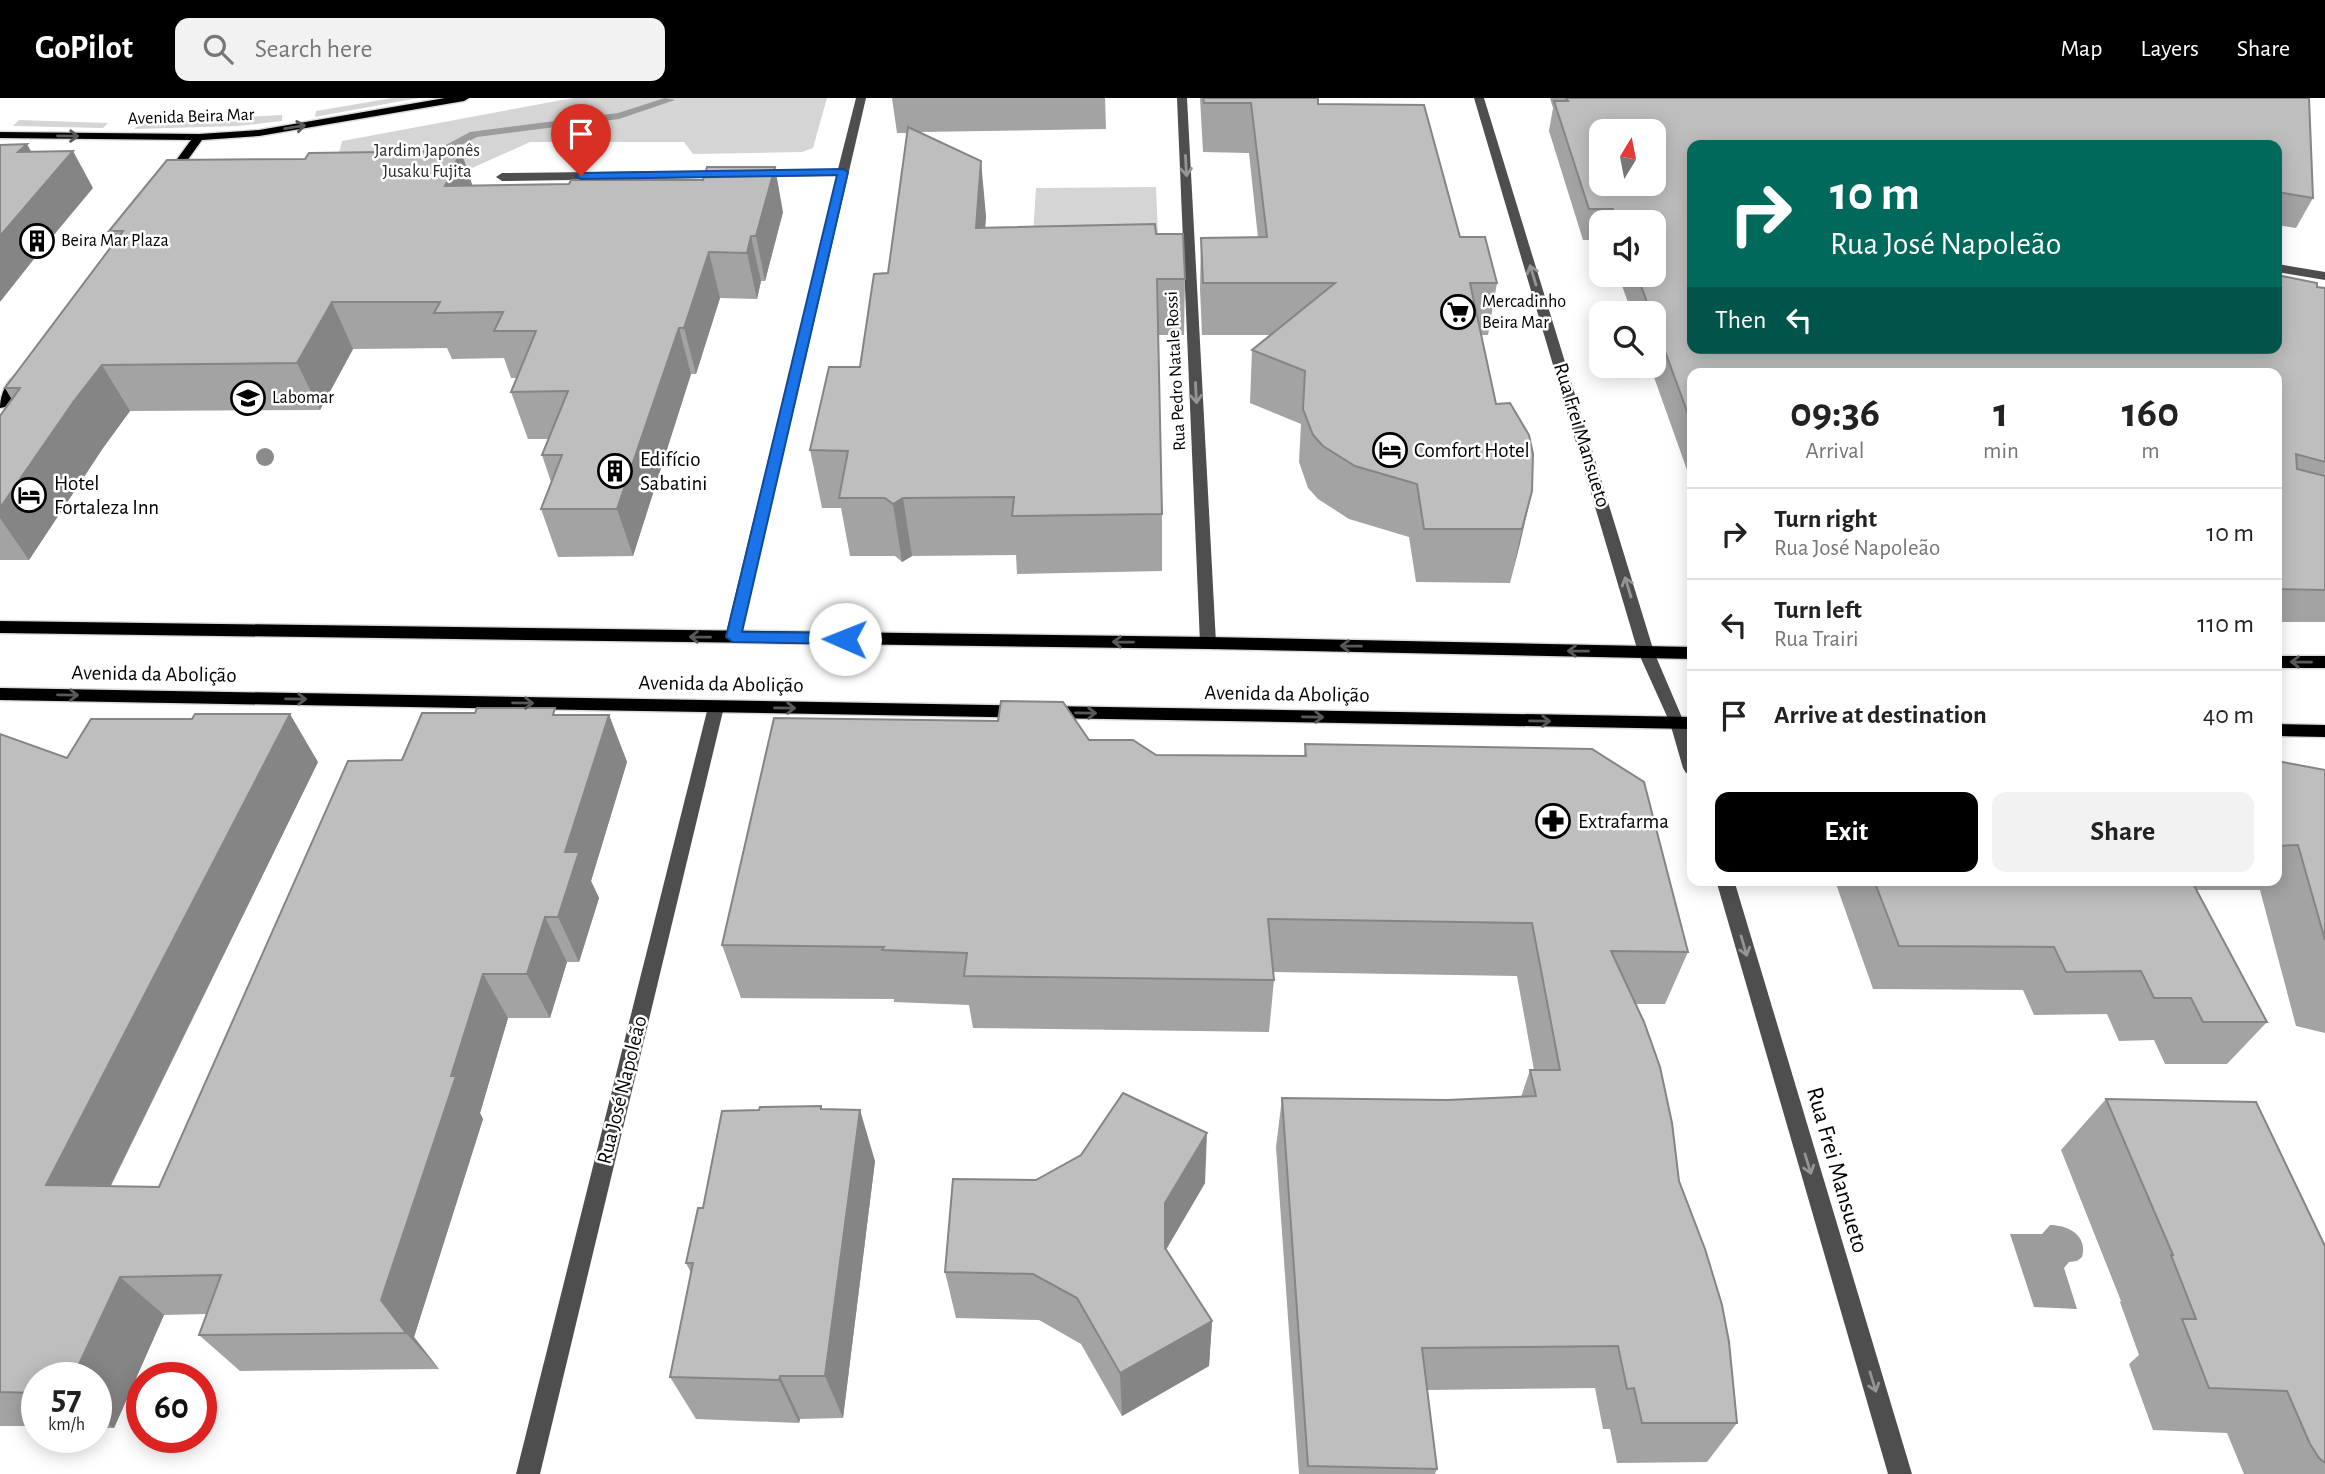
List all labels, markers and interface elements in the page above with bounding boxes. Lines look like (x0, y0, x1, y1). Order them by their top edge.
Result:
search box (175, 18, 665, 81)
icon: search (199, 30, 237, 68)
text: GoPilot (35, 32, 133, 65)
text: Search here (255, 36, 372, 62)
text: Map (2060, 37, 2102, 61)
text: Layers (2140, 37, 2199, 61)
text: Share (2237, 37, 2290, 61)
pin (551, 104, 611, 176)
street label: Avenida Beira Mar (127, 106, 255, 128)
icon: arrive (562, 115, 600, 153)
north arrow (1589, 119, 1666, 196)
map controls (1589, 119, 1666, 378)
one-way arrow (283, 120, 306, 133)
one-way arrow (56, 129, 79, 143)
park label: Jardim Japonês Jusaku Fujita (374, 142, 480, 181)
one-way arrow (1179, 154, 1192, 177)
icon: right (1715, 168, 1806, 259)
text: 10 m (1830, 170, 1920, 219)
button: sound (1589, 210, 1666, 287)
building icon: Beira Mar Plaza (18, 222, 56, 260)
text: Rua José Napoleão (1830, 228, 2062, 260)
place label: Beira Mar Plaza (61, 232, 169, 250)
one-way arrow (1526, 264, 1539, 286)
street label: Rua Pedro Natale Rossi (1163, 291, 1189, 451)
supermarket icon: Mercadinho Beira Mar (1439, 293, 1477, 331)
place label: Mercadinho Beira Mar (1482, 293, 1566, 332)
button: search (1589, 301, 1666, 378)
icon: left (1780, 301, 1818, 339)
text: Then (1715, 307, 1766, 333)
street label: Rua Frei Mansueto (1550, 360, 1614, 510)
school or university icon: Labomar (229, 379, 267, 417)
one-way arrow (1190, 382, 1203, 405)
place label: Labomar (272, 389, 334, 407)
text: 09:36 (1790, 392, 1880, 434)
text: 1 (1993, 392, 2008, 434)
text: 160 (2122, 392, 2179, 434)
hotel icon: Comfort Hotel (1371, 431, 1409, 469)
place label: Comfort Hotel (1414, 440, 1530, 461)
text: Arrival (1805, 440, 1865, 463)
text: min (1983, 440, 2019, 463)
text: m (2141, 440, 2160, 463)
place label: Edifício Sabatini (640, 449, 707, 494)
building icon: Edifício Sabatini (596, 452, 634, 490)
place label: Hotel Fortaleza Inn (54, 473, 159, 518)
hotel icon: Hotel Fortaleza Inn (10, 476, 48, 514)
text: Turn right (1774, 506, 1877, 532)
icon: right (1715, 515, 1753, 553)
text: 10 m (2206, 520, 2254, 546)
text: Rua José Napoleão (1774, 537, 1940, 560)
one-way arrow (1620, 576, 1633, 598)
text: Turn left (1774, 597, 1862, 623)
position arrow (808, 602, 882, 676)
icon: left (1715, 606, 1753, 644)
text: 110 m (2197, 611, 2254, 637)
text: Rua Trairi (1774, 628, 1859, 651)
one-way arrow (688, 630, 711, 644)
one-way arrow (1112, 635, 1135, 649)
one-way arrow (1339, 639, 1362, 653)
one-way arrow (1567, 644, 1590, 658)
one-way arrow (2290, 655, 2313, 669)
street label: Avenida da Abolição (71, 662, 237, 686)
street label: Avenida da Abolição (638, 672, 804, 696)
street label: Avenida da Abolição (1204, 682, 1370, 706)
one-way arrow (56, 688, 79, 702)
one-way arrow (284, 692, 307, 706)
one-way arrow (511, 696, 534, 710)
icon: arrive (1715, 697, 1753, 735)
one-way arrow (773, 701, 796, 715)
text: Arrive at destination (1774, 702, 1987, 728)
text: 40 m (2203, 702, 2254, 728)
one-way arrow (1074, 706, 1097, 720)
one-way arrow (1301, 710, 1324, 724)
one-way arrow (1529, 714, 1552, 727)
button: Exit (1715, 792, 1978, 872)
button: Share (1992, 792, 2254, 872)
pharmacy icon: Extrafarma (1534, 802, 1572, 840)
place label: Extrafarma (1578, 811, 1669, 832)
one-way arrow (1739, 935, 1752, 957)
street label: Rua José Napoleão (593, 1014, 651, 1166)
street label: Rua Frei Mansueto (1802, 1084, 1872, 1256)
one-way arrow (1803, 1153, 1816, 1175)
speed limit sign: 60 (126, 1362, 217, 1453)
one-way arrow (1867, 1371, 1880, 1393)
text: 57 (51, 1381, 82, 1416)
text: km/h (48, 1416, 85, 1434)

